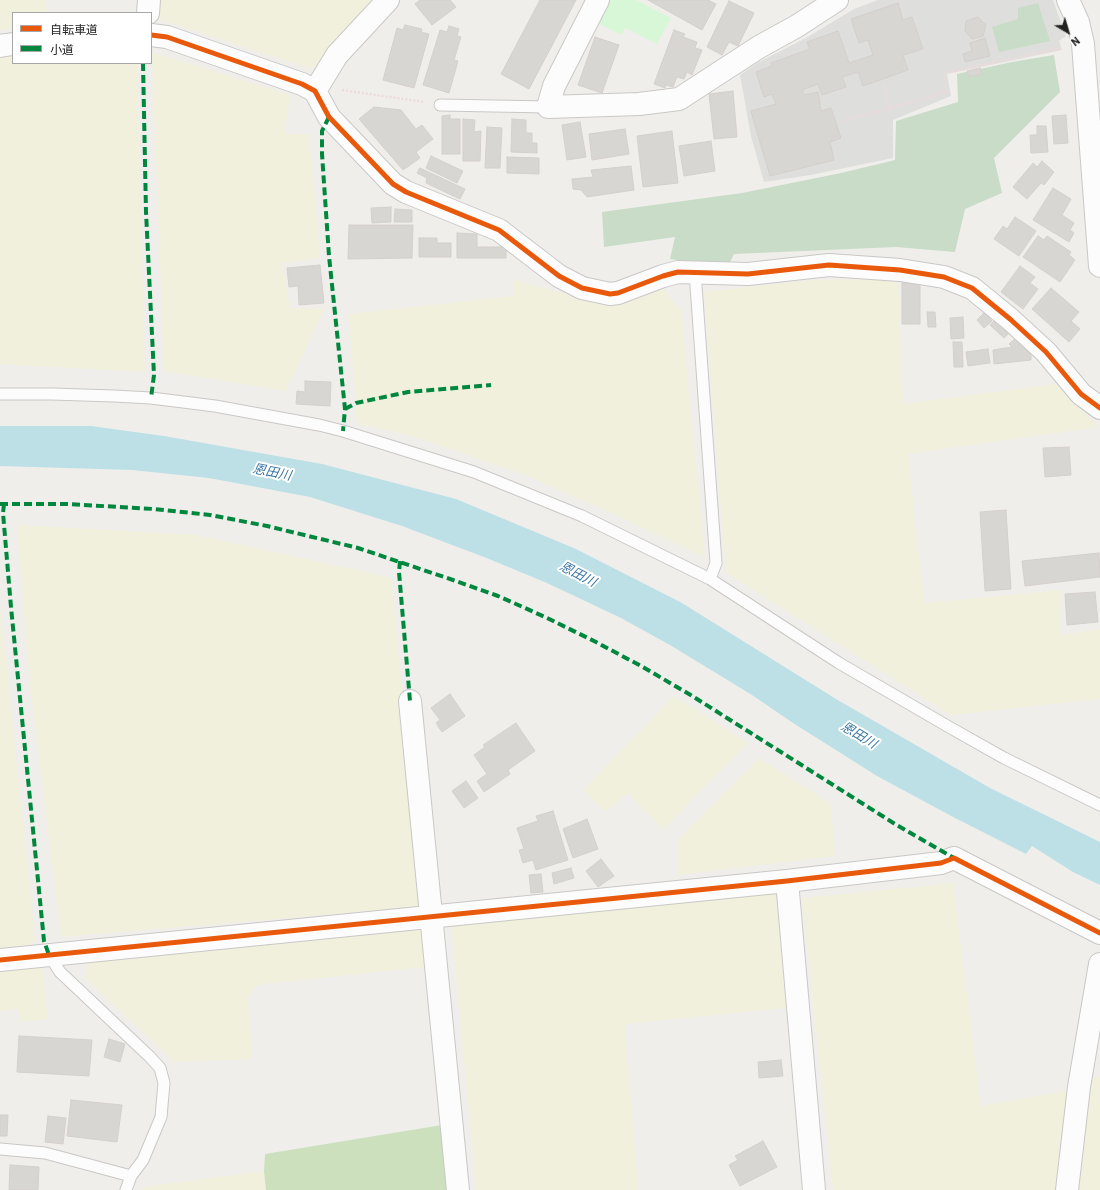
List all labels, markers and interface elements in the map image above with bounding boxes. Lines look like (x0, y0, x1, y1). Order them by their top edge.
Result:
legend (12, 12, 152, 64)
north arrow (1048, 12, 1088, 52)
text: 自転車道 (50, 22, 98, 36)
text: N (1069, 34, 1083, 49)
text: 小道 (50, 42, 74, 56)
water label: 恩田川 (251, 461, 293, 483)
water label: 恩田川 (557, 558, 599, 590)
water label: 恩田川 (838, 718, 880, 752)

